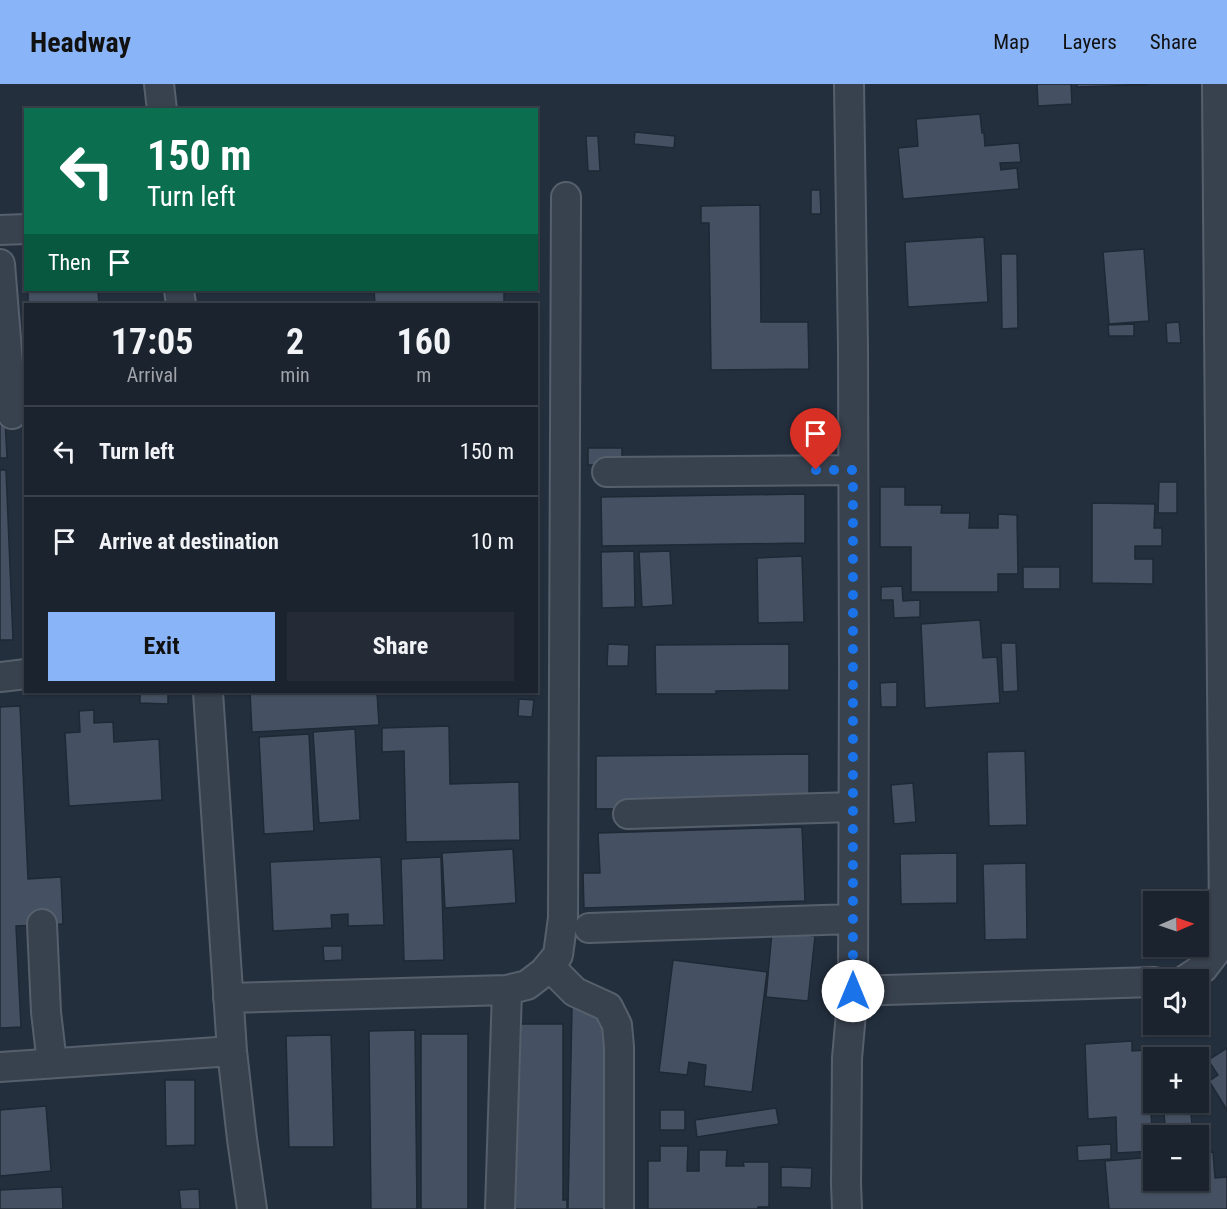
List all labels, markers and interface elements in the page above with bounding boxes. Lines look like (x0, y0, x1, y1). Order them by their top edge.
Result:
text: Headway (30, 26, 131, 59)
text: Map (993, 30, 1030, 54)
text: Layers (1063, 30, 1117, 54)
text: Share (1150, 30, 1197, 54)
text: 150 m (147, 131, 252, 180)
icon: left (48, 132, 126, 210)
text: Turn left (147, 181, 236, 213)
icon: arrive (103, 246, 136, 279)
text: Then (48, 250, 91, 275)
text: 17:05 (111, 321, 193, 363)
text: 2 (286, 321, 304, 363)
text: 160 (397, 321, 451, 363)
text: Arrival (127, 363, 178, 387)
text: min (280, 363, 310, 387)
text: m (416, 363, 431, 387)
pin (790, 408, 841, 470)
icon: arrive (799, 417, 832, 450)
icon: left (48, 435, 81, 468)
text: Turn left (99, 439, 174, 464)
text: 150 m (460, 439, 514, 464)
icon: arrive (48, 525, 81, 558)
text: Arrive at destination (99, 529, 279, 554)
text: 10 m (471, 529, 514, 554)
button: Exit (48, 612, 275, 681)
button: Share (287, 612, 514, 681)
north arrow (1143, 891, 1209, 957)
map controls (1143, 891, 1209, 1191)
position arrow (821, 959, 885, 1023)
button: sound (1143, 969, 1209, 1035)
button: + (1143, 1047, 1209, 1113)
button: − (1143, 1125, 1209, 1191)

